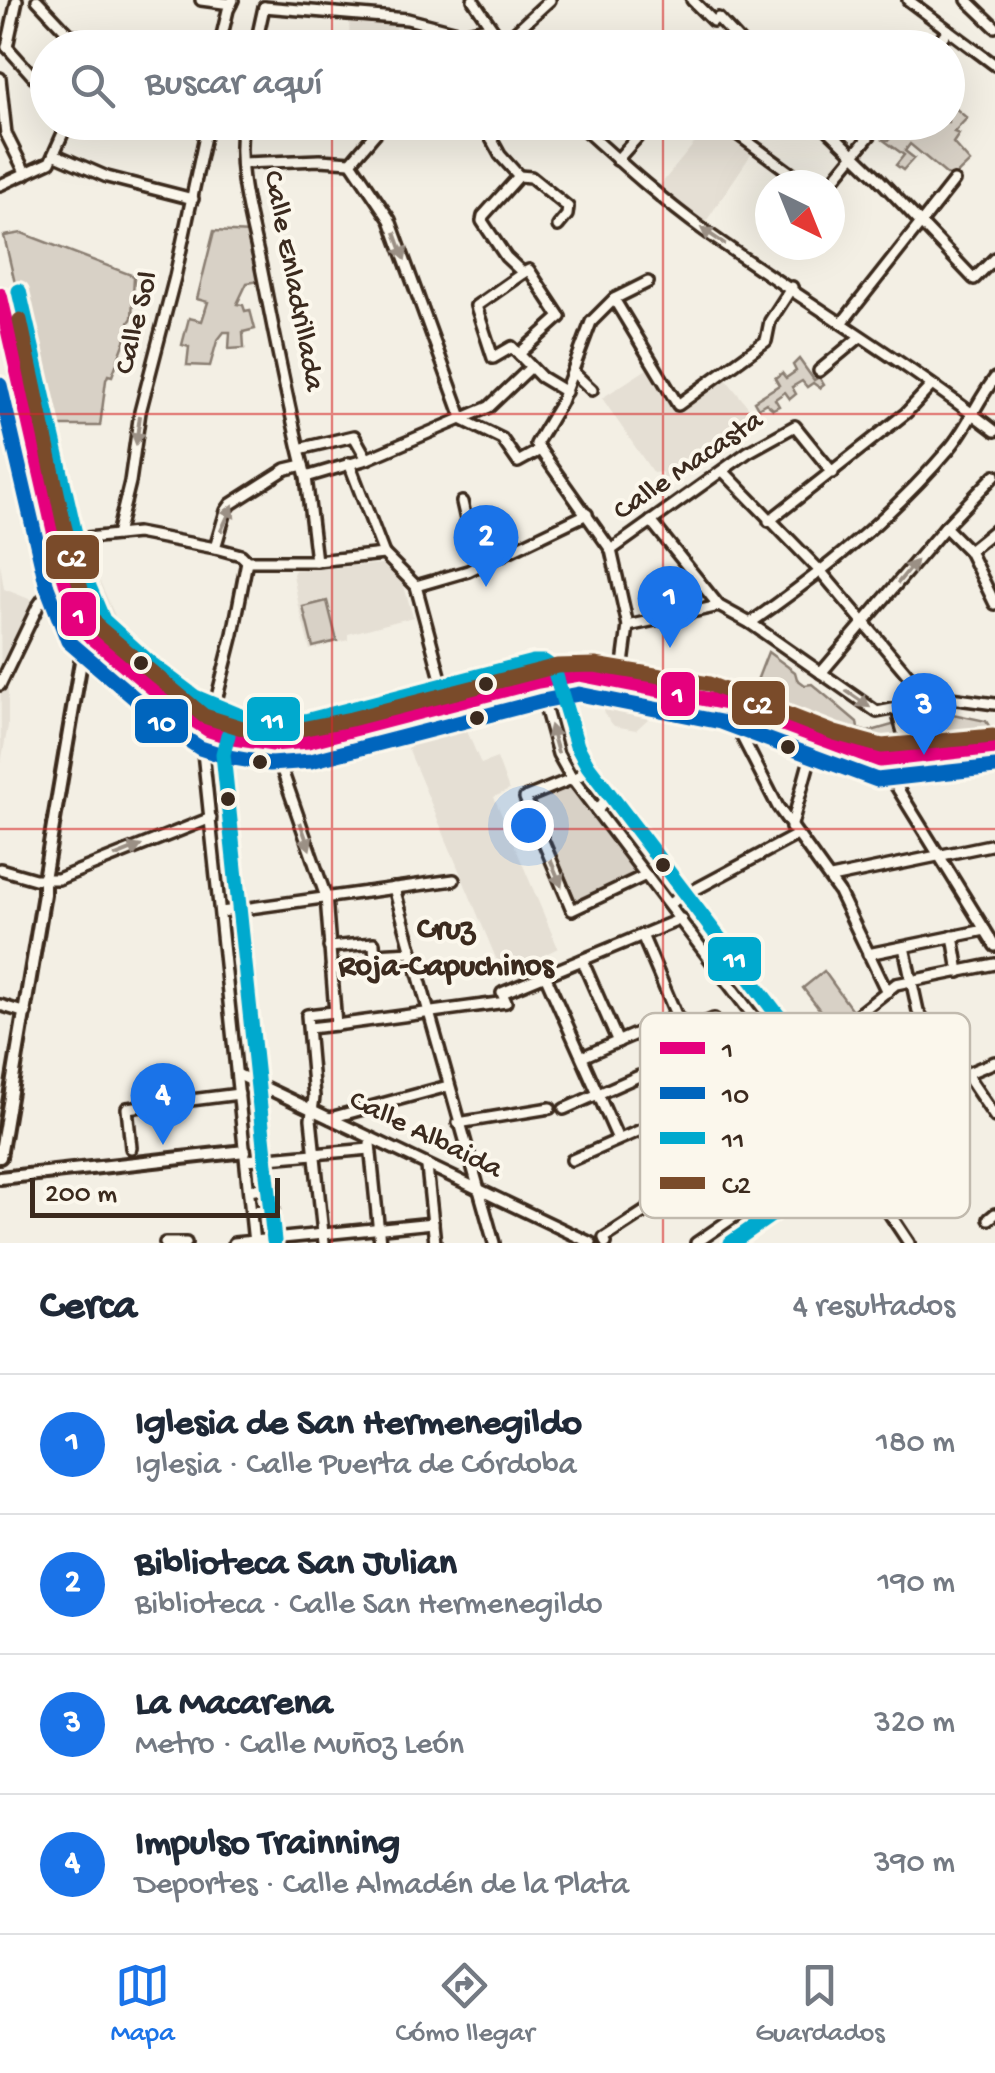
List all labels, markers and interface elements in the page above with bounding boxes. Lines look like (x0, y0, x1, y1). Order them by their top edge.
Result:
search box (30, 30, 965, 140)
icon: search (65, 58, 120, 113)
text: Buscar aquí (145, 63, 323, 107)
street label: Calle Enladrillada (253, 168, 331, 395)
north arrow (755, 170, 845, 260)
one-way arrow (700, 227, 727, 246)
one-way arrow (393, 231, 408, 261)
street label: Calle Sol (108, 268, 168, 378)
street label: Calle Macasta (608, 403, 772, 530)
one-way arrow (129, 415, 145, 446)
one-way arrow (218, 503, 235, 532)
pin: 2 (454, 504, 518, 587)
line badge: C2 (44, 533, 101, 581)
text: C2 (58, 544, 87, 577)
one-way arrow (895, 560, 917, 585)
pin: 1 (638, 566, 702, 648)
line badge: 1 (59, 590, 98, 638)
text: 1 (72, 602, 85, 635)
unlabelled marker (131, 653, 151, 673)
line badge: 1 (659, 670, 697, 718)
pin: 3 (892, 672, 956, 755)
unlabelled marker (476, 674, 496, 694)
line badge: C2 (730, 679, 787, 727)
text: 1 (671, 681, 684, 714)
one-way arrow (845, 689, 872, 709)
text: C2 (744, 691, 773, 724)
line badge: 11 (245, 695, 302, 743)
line badge: 10 (133, 697, 190, 745)
text: 11 (261, 707, 284, 740)
unlabelled marker (467, 708, 487, 728)
text: 10 (147, 709, 176, 742)
one-way arrow (546, 723, 561, 753)
unlabelled marker (778, 737, 798, 757)
unlabelled marker (250, 752, 270, 772)
unlabelled marker (218, 789, 238, 809)
your location (503, 800, 554, 851)
one-way arrow (298, 822, 313, 852)
one-way arrow (113, 843, 143, 859)
unlabelled marker (653, 855, 673, 875)
one-way arrow (548, 858, 564, 888)
district label: Cruz Roja-Capuchinos (338, 912, 556, 987)
line badge: 11 (706, 935, 763, 983)
text: 11 (723, 946, 746, 979)
legend (640, 1013, 970, 1218)
text: 1 (721, 1036, 733, 1069)
pin: 4 (130, 1062, 196, 1145)
text: 10 (721, 1081, 749, 1114)
street label: Calle Albaida (343, 1084, 509, 1189)
text: 11 (721, 1126, 745, 1159)
text: C2 (722, 1171, 751, 1204)
scale bar (30, 1173, 280, 1218)
text: 200 m (45, 1179, 117, 1212)
text: Cerca (40, 1284, 137, 1333)
text: 4 resultados (793, 1289, 955, 1327)
text: Iglesia de San Hermenegildo (135, 1403, 582, 1447)
text: 1 (66, 1425, 79, 1463)
text: 180 m (876, 1425, 955, 1463)
text: Iglesia · Calle Puerta de Córdoba (135, 1447, 577, 1485)
text: Biblioteca San Julian (135, 1543, 457, 1587)
text: 2 (65, 1565, 80, 1603)
text: 190 m (878, 1565, 955, 1603)
text: Biblioteca · Calle San Hermenegildo (135, 1587, 603, 1625)
text: La Macarena (135, 1683, 333, 1727)
text: 3 (64, 1705, 81, 1743)
text: 320 m (874, 1705, 955, 1743)
text: Metro · Calle Muñoz León (135, 1727, 464, 1765)
text: Impulso Trainning (135, 1823, 400, 1867)
text: 4 (65, 1845, 80, 1883)
text: 390 m (874, 1845, 955, 1883)
text: Deportes · Calle Almadén de la Plata (135, 1867, 629, 1905)
tab: Mapa (110, 1958, 175, 2051)
tab: Cómo llegar (395, 1958, 534, 2051)
tab: Guardados (755, 1958, 885, 2051)

